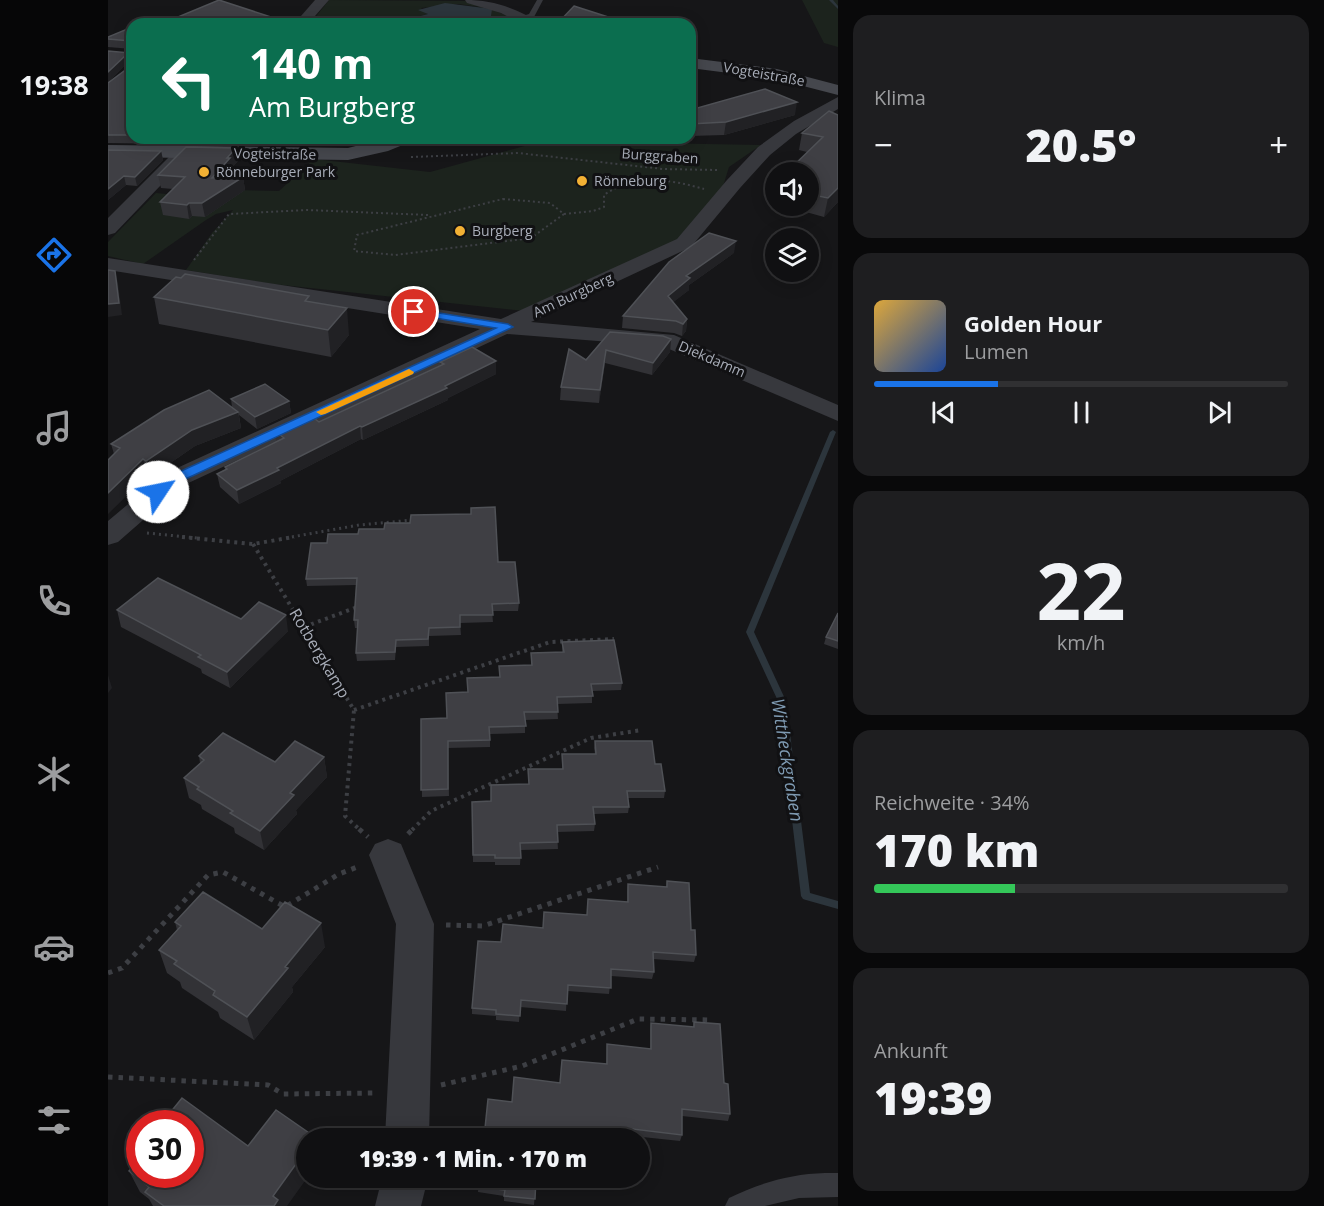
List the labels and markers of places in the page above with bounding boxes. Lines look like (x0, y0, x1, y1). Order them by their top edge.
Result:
place label: Rönneburger Park (216, 162, 336, 181)
marker: Rönneburger Park (197, 165, 211, 179)
place label: Rönneburg (594, 171, 667, 190)
marker: Rönneburg (575, 174, 589, 188)
place label: Burgberg (472, 221, 533, 240)
marker: Burgberg (453, 224, 467, 238)
pin (388, 286, 439, 337)

